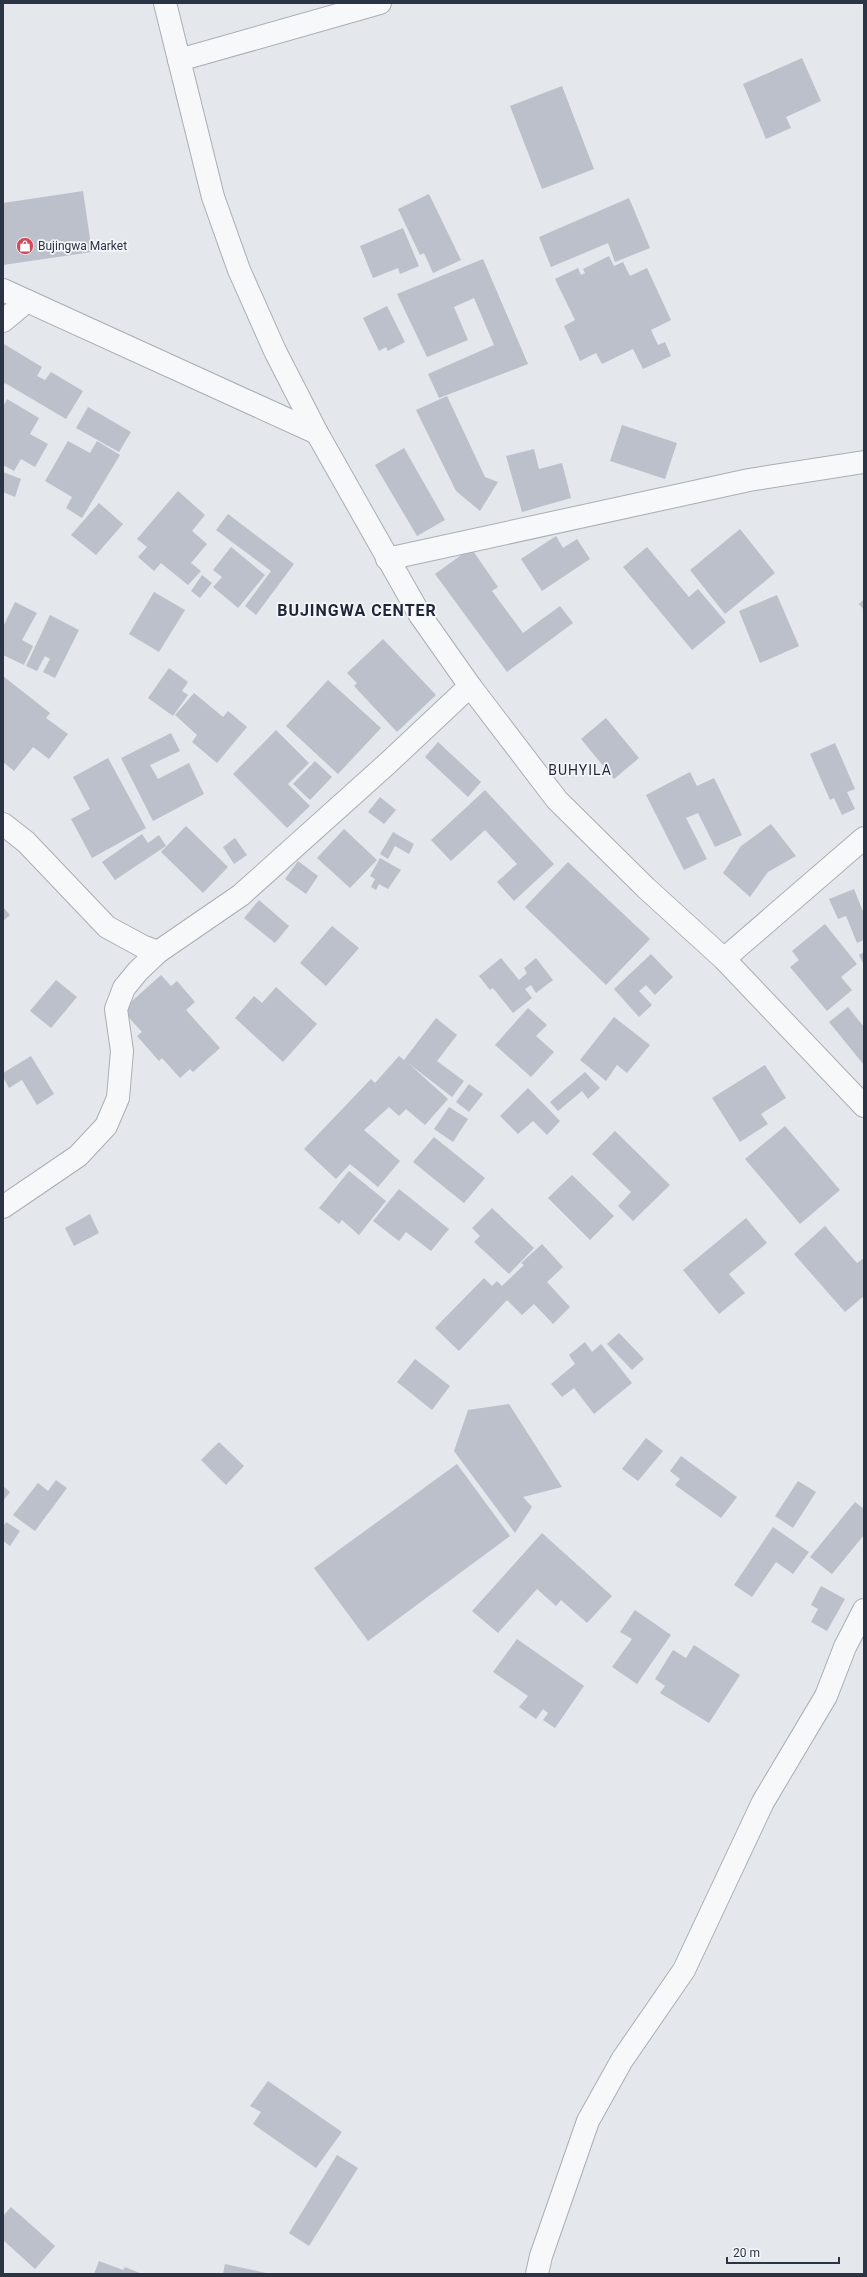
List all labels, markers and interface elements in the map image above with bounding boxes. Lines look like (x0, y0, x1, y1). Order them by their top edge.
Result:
shop icon: Bujingwa Market (15, 236, 35, 256)
place label: Bujingwa Market (38, 239, 127, 253)
district label: BUJINGWA CENTER (277, 601, 437, 620)
district label: BUHYILA (548, 762, 612, 778)
scale bar (727, 2239, 839, 2265)
text: 20 m (733, 2246, 760, 2260)

